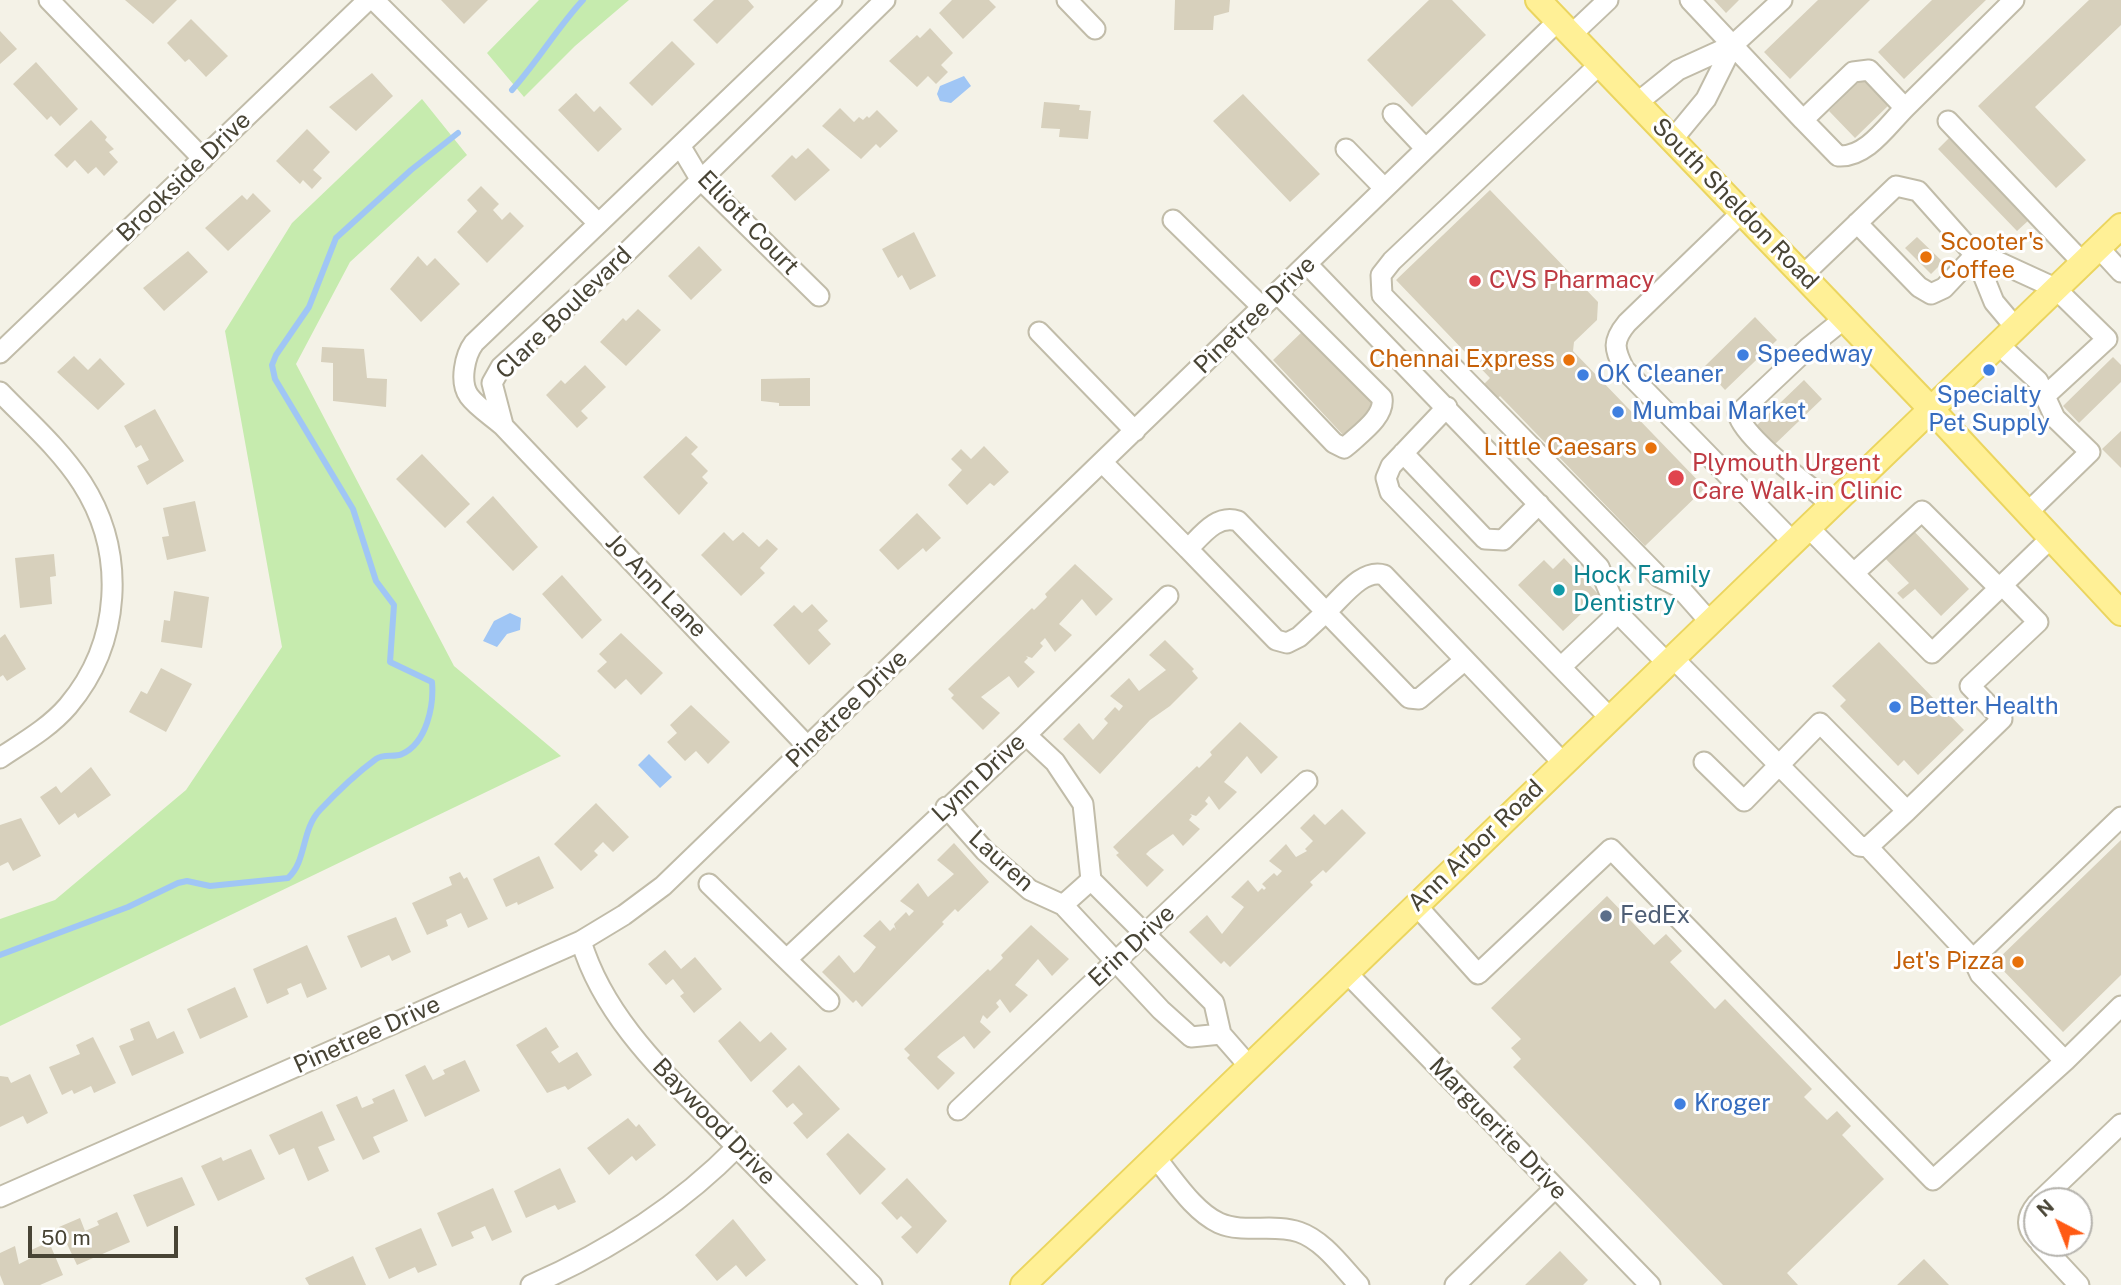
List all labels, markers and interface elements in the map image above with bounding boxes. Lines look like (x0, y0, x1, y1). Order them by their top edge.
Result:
street label: Brookside Drive (111, 106, 257, 248)
street label: South Sheldon Road (1646, 112, 1824, 296)
street label: Elliott Court (691, 165, 805, 281)
place label: Scooter's Coffee (1940, 229, 2044, 285)
street label: Clare Boulevard (490, 241, 638, 385)
marker: Scooter's Coffee (1918, 249, 1934, 265)
street label: Pinetree Drive (1188, 250, 1322, 380)
place label: CVS Pharmacy (1489, 267, 1654, 295)
marker: CVS Pharmacy (1467, 273, 1483, 289)
place label: Speedway (1757, 341, 1873, 369)
place label: Chennai Express (1369, 346, 1555, 374)
marker: Speedway (1735, 347, 1751, 363)
marker: Chennai Express (1561, 352, 1577, 368)
place label: OK Cleaner (1597, 361, 1724, 389)
marker: Specialty Pet Supply (1981, 362, 1997, 378)
marker: OK Cleaner (1575, 367, 1591, 383)
place label: Specialty Pet Supply (1928, 382, 2050, 438)
place label: Mumbai Market (1632, 398, 1806, 426)
marker: Mumbai Market (1610, 404, 1626, 420)
place label: Little Caesars (1484, 434, 1637, 462)
marker: Little Caesars (1643, 440, 1659, 456)
place label: Plymouth Urgent Care Walk-in Clinic (1692, 450, 1903, 506)
marker: Plymouth Urgent Care Walk-in Clinic (1666, 468, 1686, 488)
street label: Jo Ann Lane (599, 528, 713, 644)
place label: Hock Family Dentistry (1573, 562, 1711, 618)
marker: Hock Family Dentistry (1551, 582, 1567, 598)
street label: Pinetree Drive (780, 644, 914, 774)
place label: Better Health (1909, 693, 2059, 721)
marker: Better Health (1887, 699, 1903, 715)
street label: Lynn Drive (926, 728, 1032, 828)
street label: Ann Arbor Road (1402, 774, 1550, 918)
street label: Lauren (963, 824, 1039, 898)
street label: Erin Drive (1083, 899, 1181, 993)
place label: FedEx (1620, 902, 1690, 930)
marker: FedEx (1598, 908, 1614, 924)
place label: Jet's Pizza (1893, 948, 2004, 976)
marker: Jet's Pizza (2010, 954, 2026, 970)
street label: Pinetree Drive (289, 990, 445, 1080)
street label: Marguerite Drive (1423, 1052, 1573, 1206)
street label: Baywood Drive (646, 1053, 782, 1191)
place label: Kroger (1694, 1090, 1771, 1118)
marker: Kroger (1672, 1096, 1688, 1112)
north arrow (2023, 1187, 2093, 1257)
text: N (2032, 1195, 2058, 1221)
scale bar (32, 1212, 182, 1256)
text: 50 m (41, 1225, 91, 1250)

